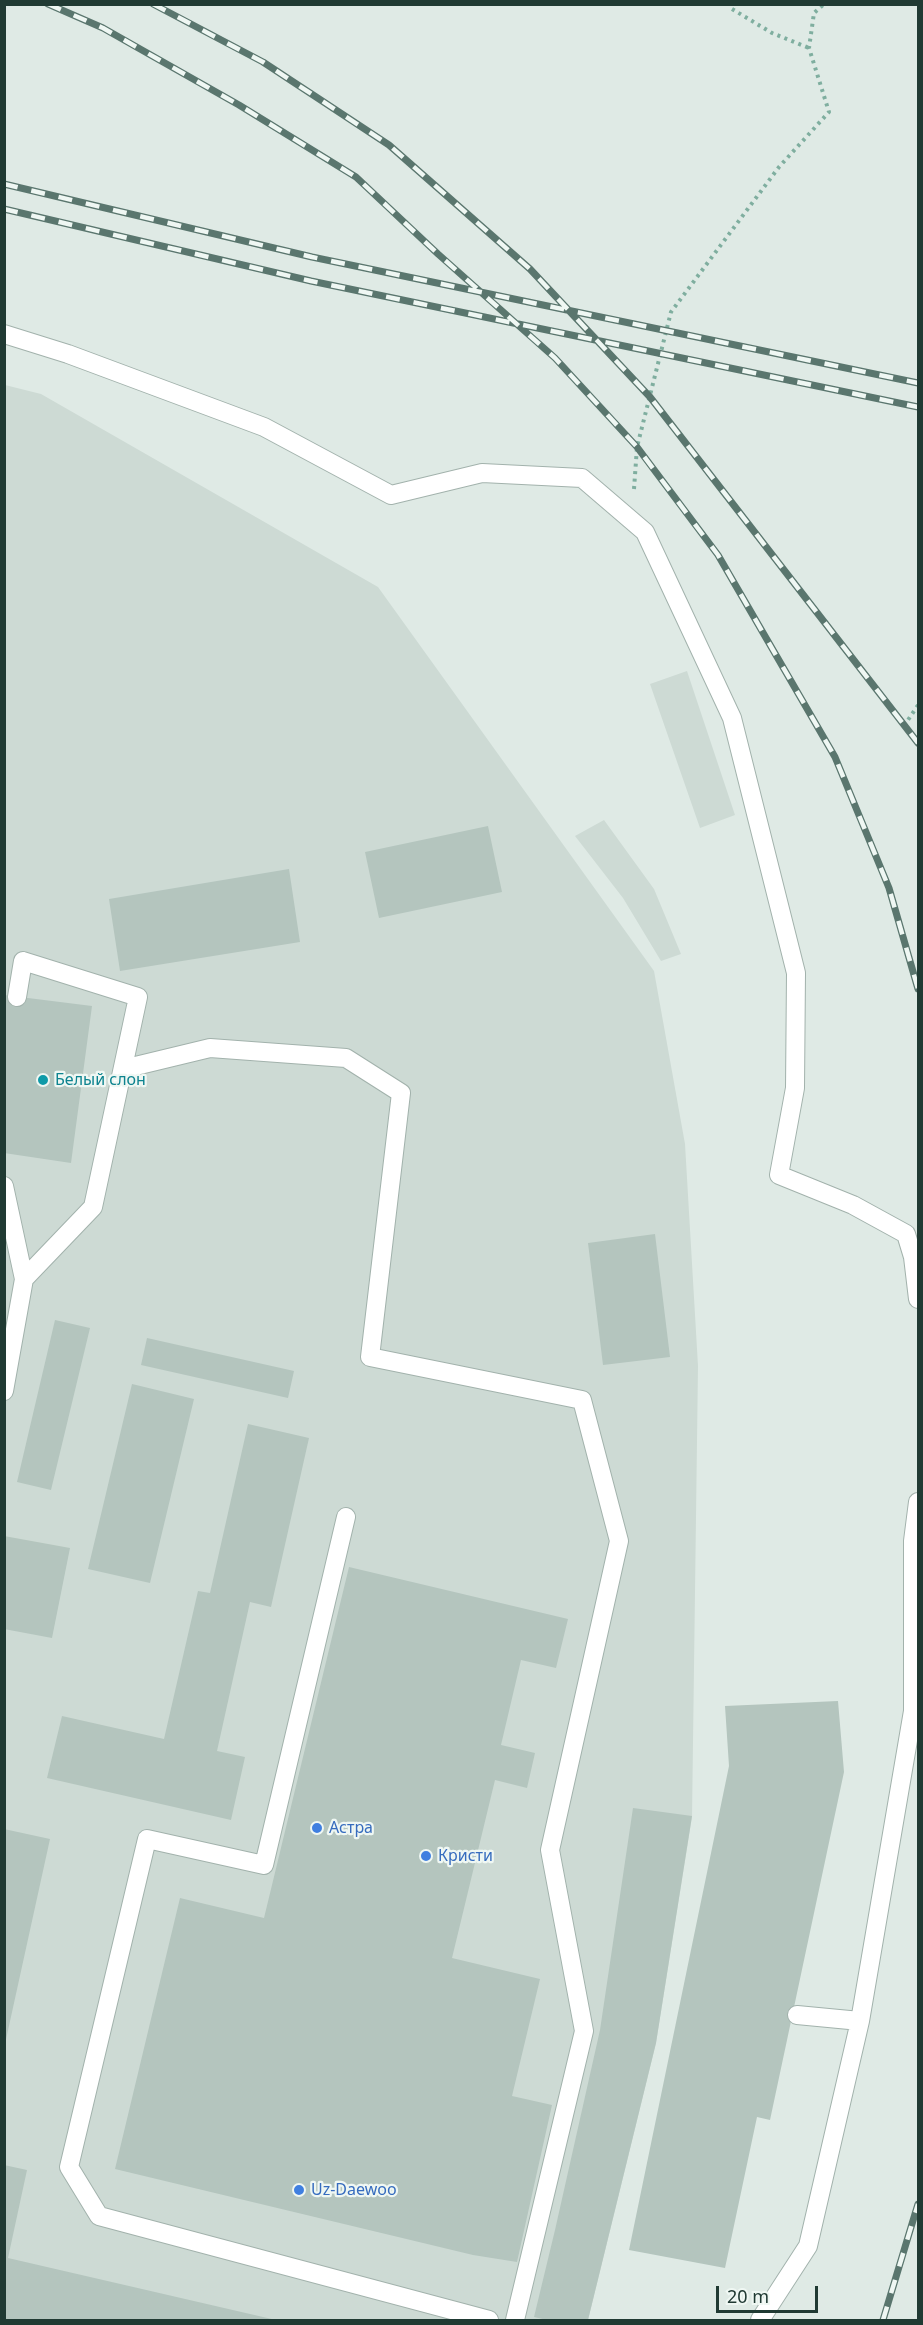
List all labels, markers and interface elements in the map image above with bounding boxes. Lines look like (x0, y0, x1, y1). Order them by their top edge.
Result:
place label: Белый слон (55, 1070, 146, 1090)
marker: Белый слон (36, 1073, 50, 1087)
place label: Астра (329, 1818, 373, 1838)
marker: Астра (310, 1821, 324, 1835)
place label: Кристи (438, 1846, 493, 1866)
marker: Кристи (419, 1849, 433, 1863)
place label: Uz-Daewoo (311, 2180, 397, 2200)
marker: Uz-Daewoo (292, 2183, 306, 2197)
scale bar (719, 2274, 821, 2312)
text: 20 m (727, 2284, 769, 2308)

